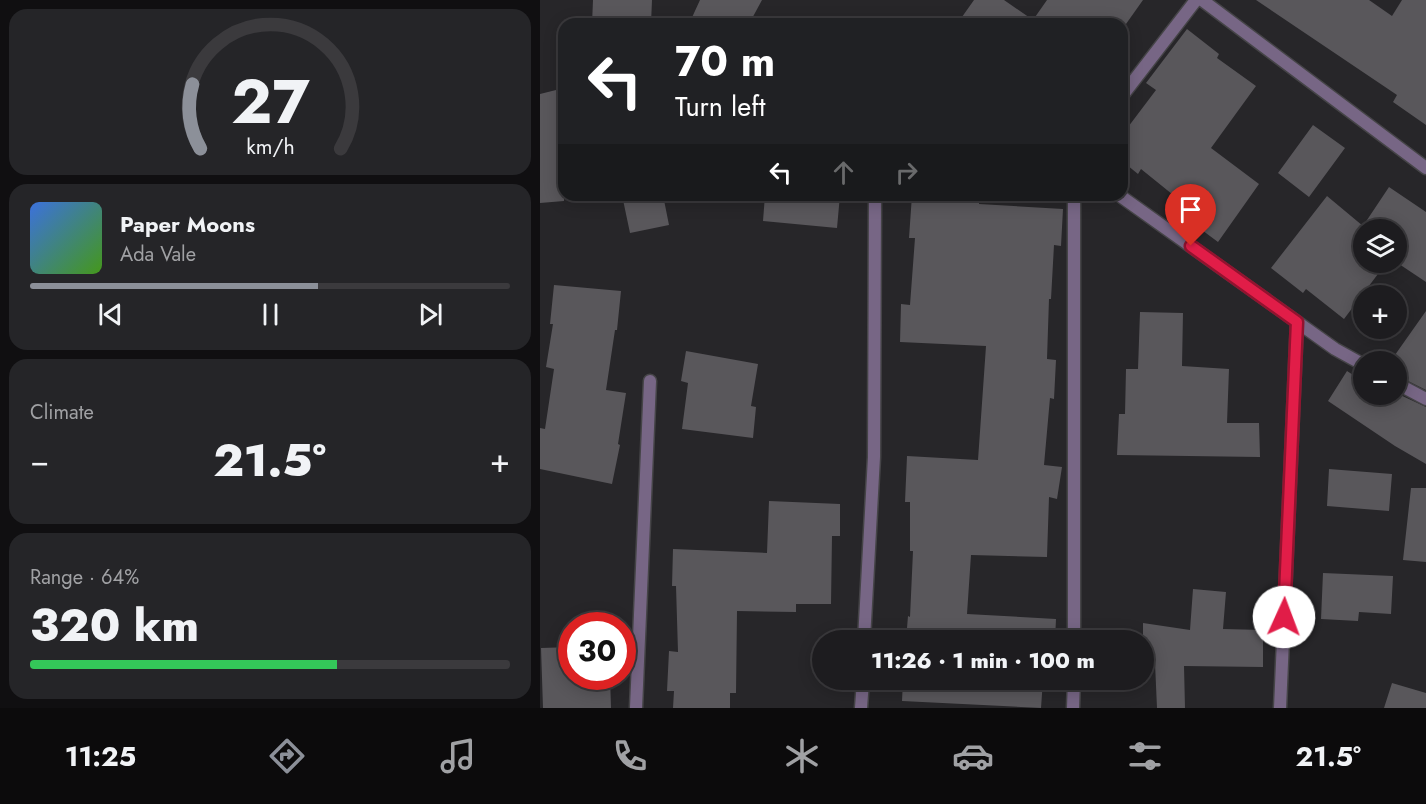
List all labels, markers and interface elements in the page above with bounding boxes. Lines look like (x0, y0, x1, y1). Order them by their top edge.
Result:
text: 70 m (675, 31, 775, 92)
icon: left (576, 42, 654, 120)
text: 27 (231, 56, 310, 146)
text: Turn left (675, 87, 765, 126)
text: km/h (246, 131, 294, 162)
icon: left (764, 156, 797, 189)
icon: ahead (827, 156, 860, 189)
icon: right (890, 156, 923, 189)
pin (1165, 184, 1216, 246)
icon: arrive (1174, 193, 1207, 226)
text: Paper Moons (120, 208, 255, 240)
map controls (1353, 219, 1407, 405)
button: layers (1353, 219, 1407, 273)
text: Ada Vale (120, 240, 196, 269)
button: + (1353, 285, 1407, 339)
icon: previous (94, 298, 127, 331)
icon: pause (254, 298, 287, 331)
icon: next (414, 298, 447, 331)
button: − (1353, 351, 1407, 405)
text: Climate (30, 398, 94, 427)
text: 21.5° (213, 428, 326, 493)
text: − (30, 437, 49, 484)
text: + (490, 437, 510, 484)
text: Range · 64% (30, 563, 139, 592)
position arrow (1252, 585, 1316, 649)
text: 320 km (30, 593, 199, 658)
speed limit sign: 30 (558, 612, 636, 690)
text: 11:26 · 1 min · 100 m (871, 644, 1095, 676)
icon: directions (266, 735, 308, 777)
icon: music (437, 735, 479, 777)
icon: phone (609, 735, 651, 777)
icon: climate (781, 735, 823, 777)
icon: car (952, 735, 994, 777)
icon: filters (1124, 735, 1166, 777)
text: 11:25 (65, 737, 136, 776)
text: 21.5° (1296, 737, 1361, 776)

